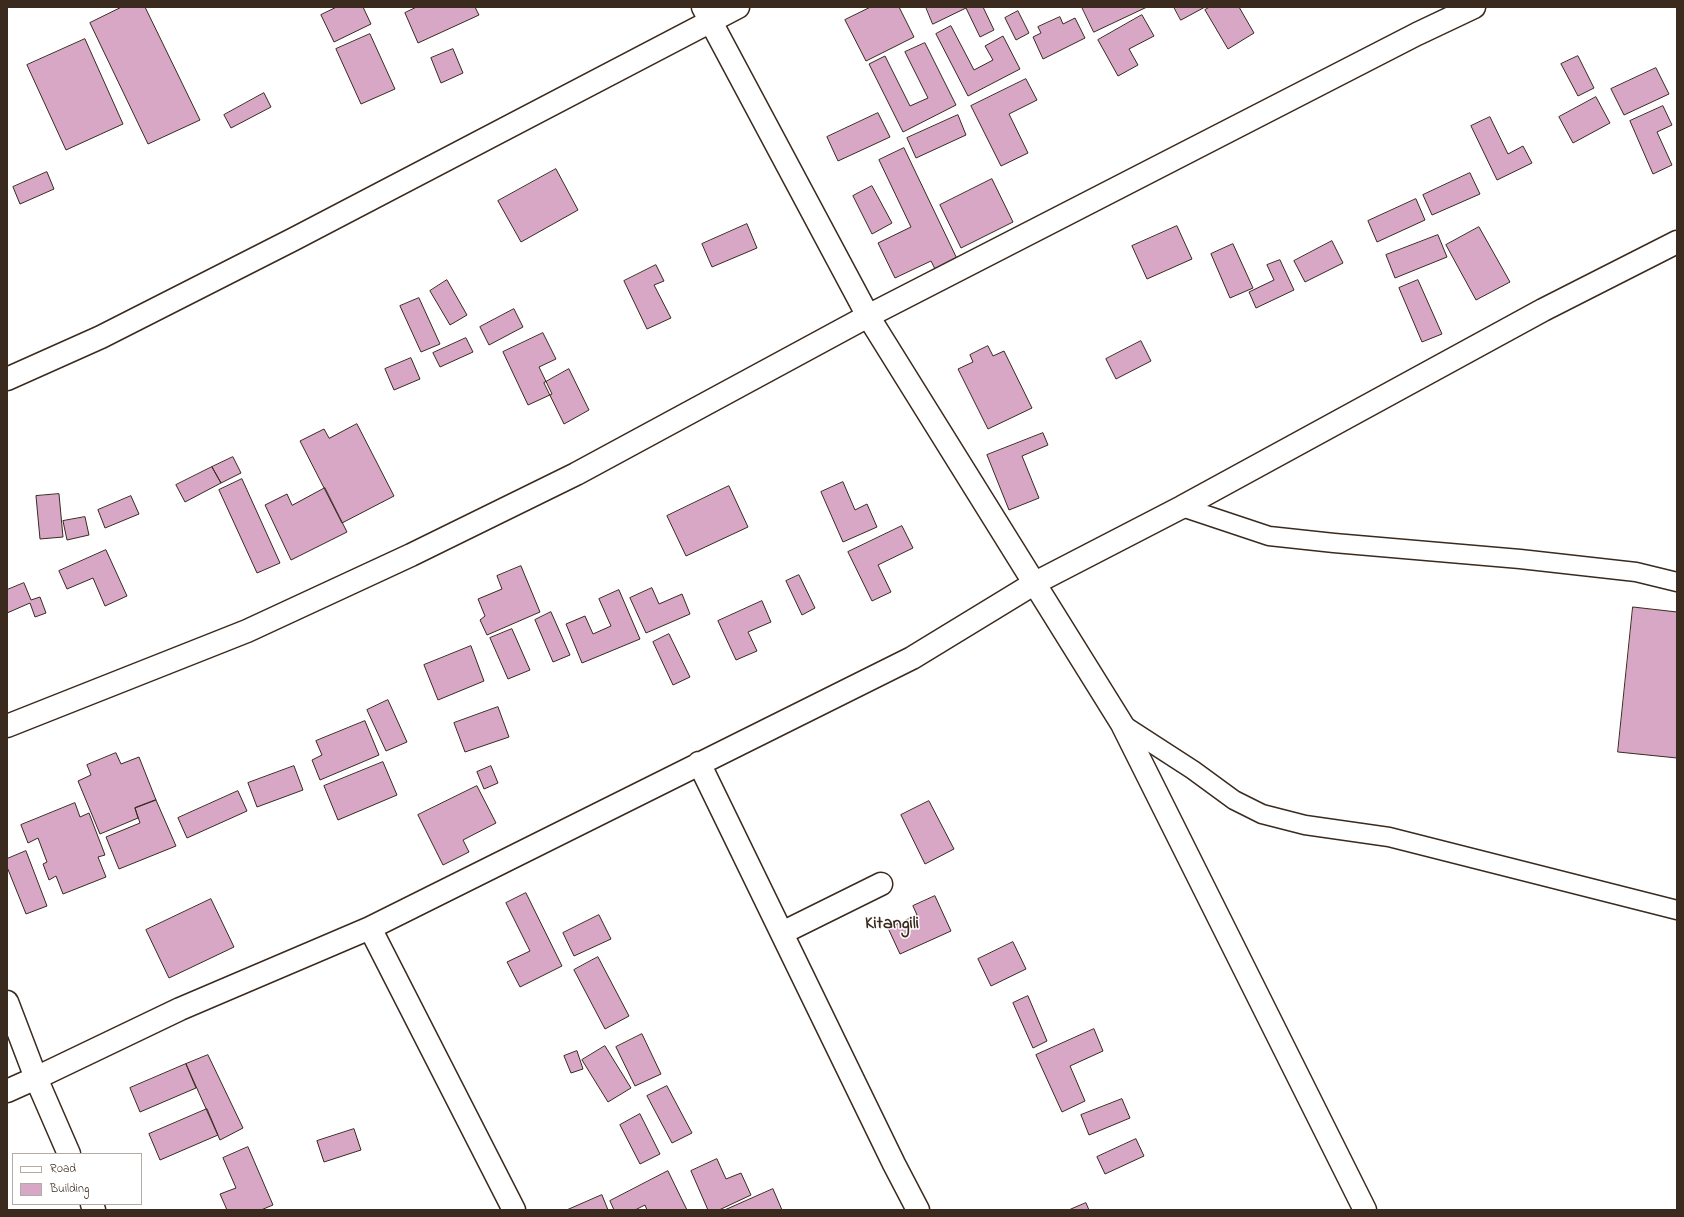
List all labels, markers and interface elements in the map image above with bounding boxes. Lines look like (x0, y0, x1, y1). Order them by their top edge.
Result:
district label: Kitangili (865, 914, 919, 936)
legend (12, 1153, 142, 1205)
text: Road (50, 1160, 76, 1178)
text: Building (50, 1180, 89, 1198)

